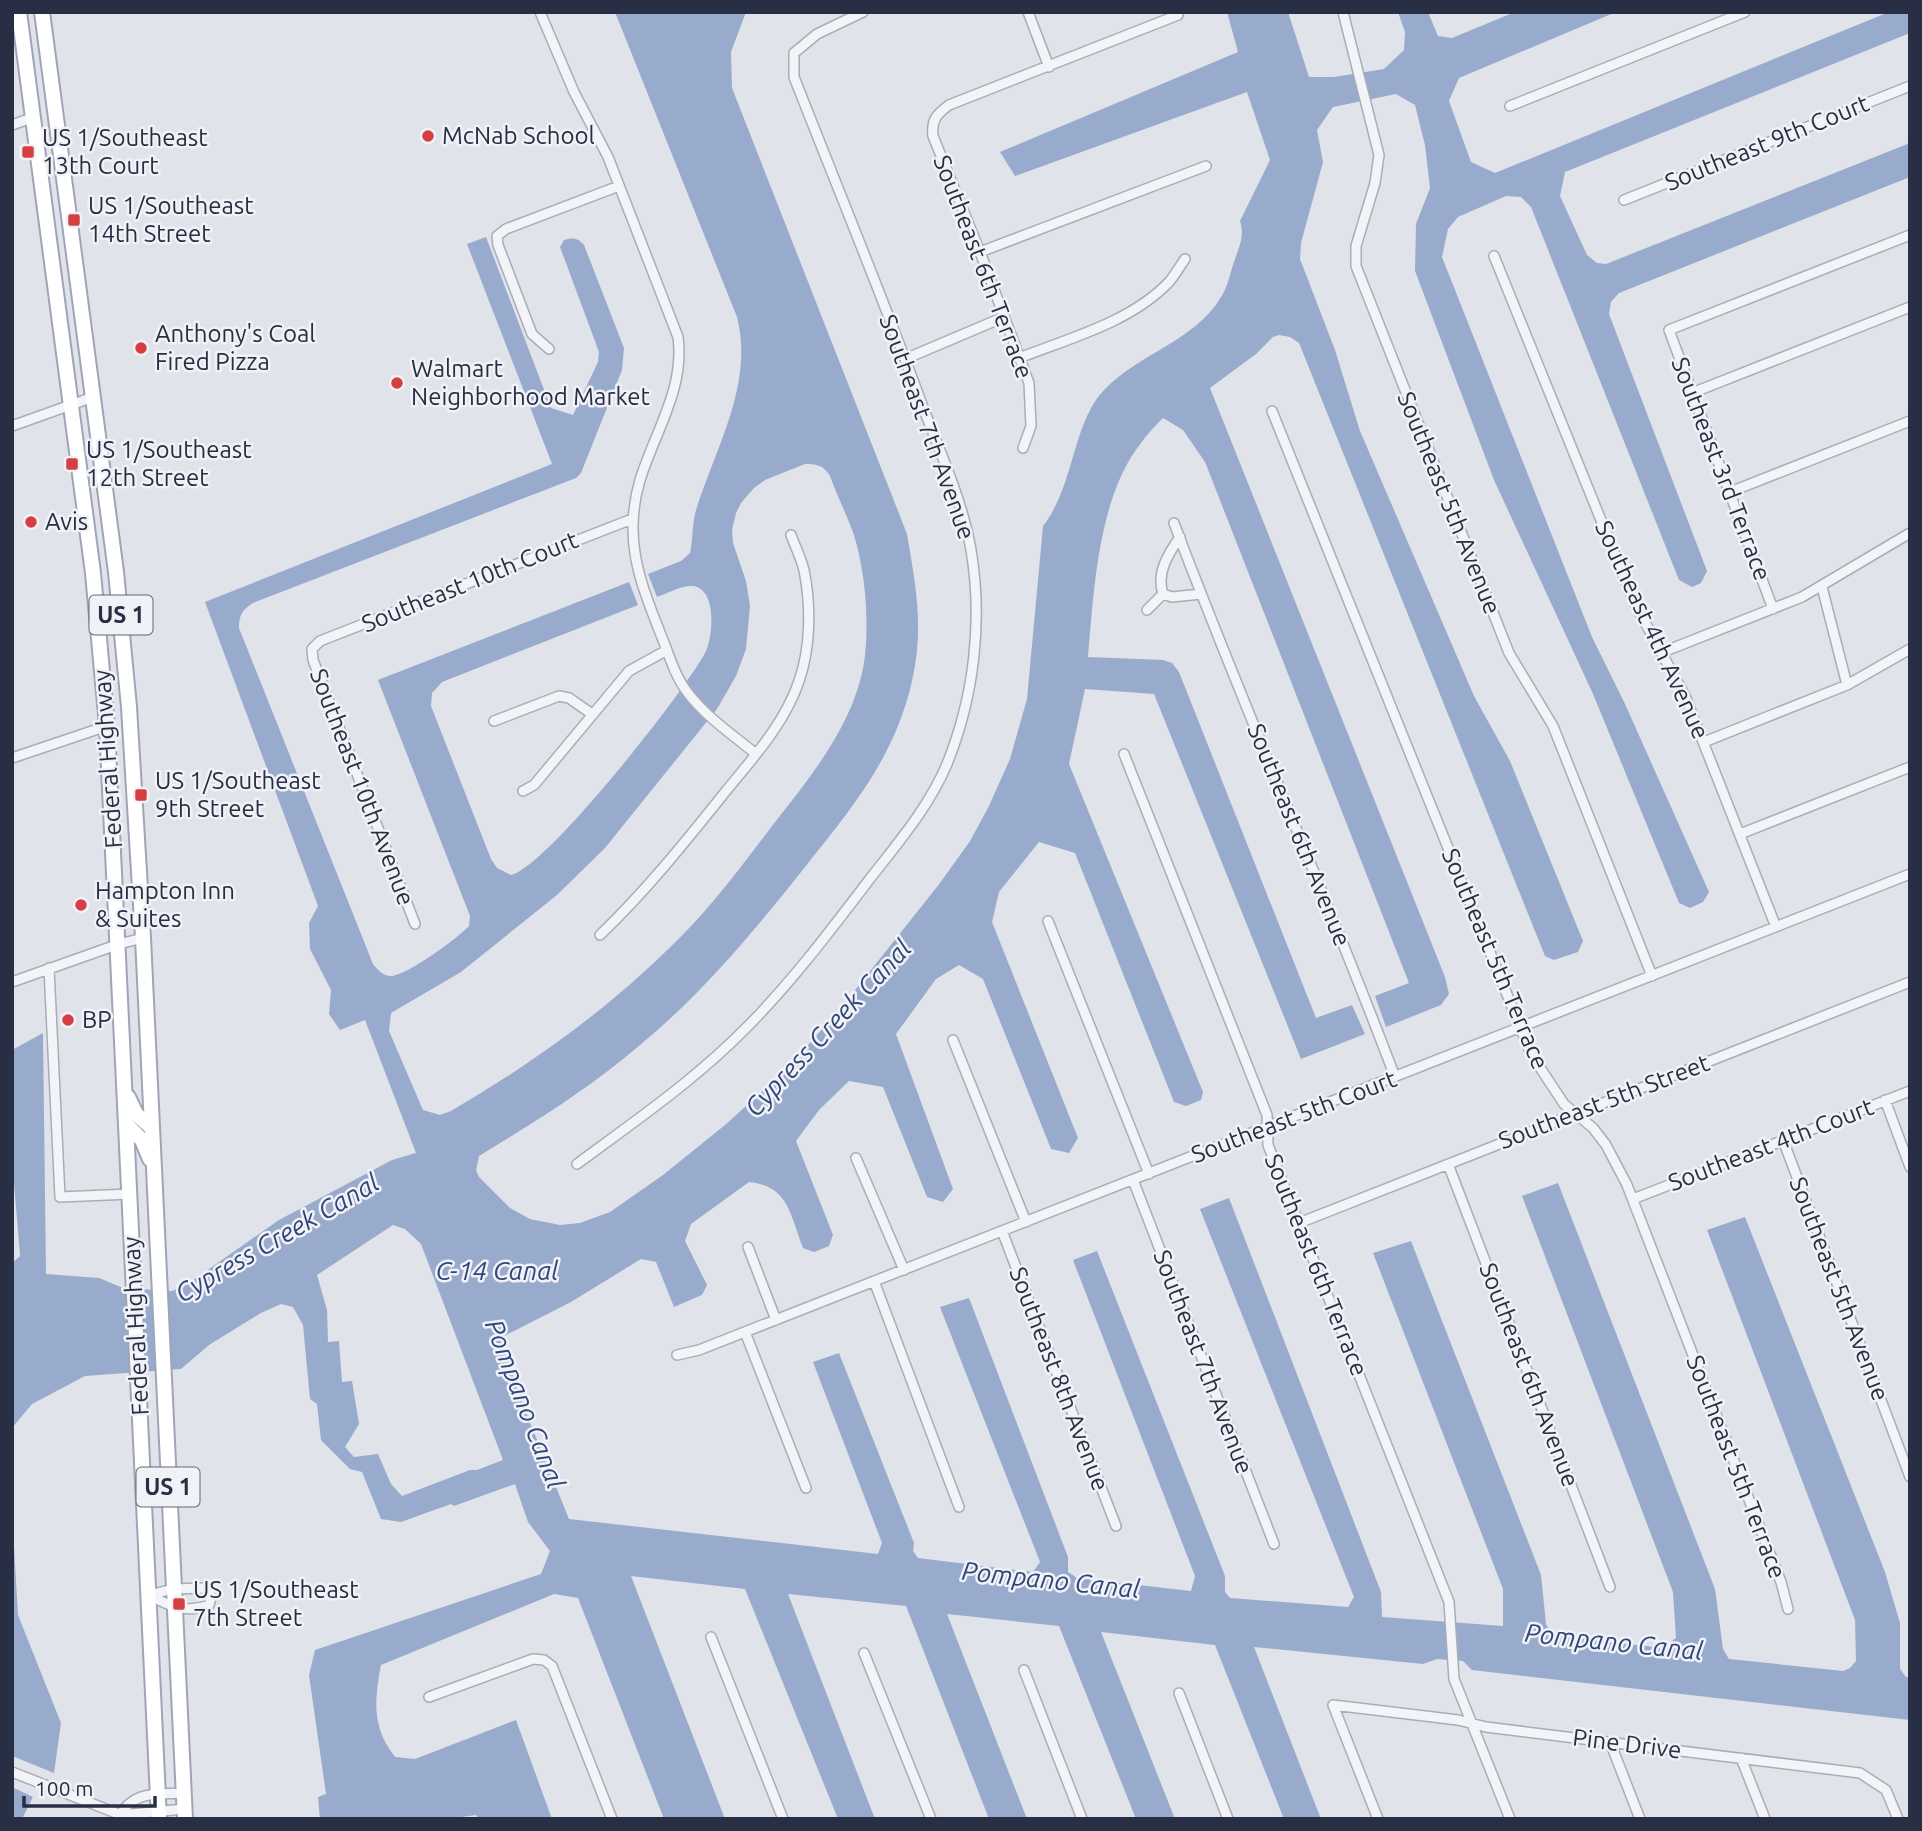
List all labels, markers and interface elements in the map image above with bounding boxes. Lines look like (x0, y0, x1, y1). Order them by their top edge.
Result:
street label: Southeast 9th Court (1661, 89, 1873, 196)
place label: McNab School (442, 122, 595, 149)
place label: US 1/Southeast 13th Court (42, 124, 208, 179)
marker: McNab School (420, 128, 436, 144)
marker: US 1/Southeast 13th Court (20, 144, 36, 160)
street label: Southeast 6th Terrace (928, 151, 1039, 382)
place label: US 1/Southeast 14th Street (88, 192, 254, 247)
marker: US 1/Southeast 14th Street (66, 212, 82, 228)
street label: Southeast 7th Avenue (874, 311, 981, 543)
place label: Anthony's Coal Fired Pizza (155, 320, 316, 375)
marker: Anthony's Coal Fired Pizza (133, 340, 149, 356)
street label: Southeast 3rd Terrace (1666, 353, 1777, 584)
place label: Walmart Neighborhood Market (411, 355, 650, 410)
marker: Walmart Neighborhood Market (389, 375, 405, 391)
street label: Southeast 5th Avenue (1392, 388, 1506, 618)
place label: US 1/Southeast 12th Street (86, 436, 252, 491)
marker: US 1/Southeast 12th Street (64, 456, 80, 472)
place label: Avis (45, 508, 88, 535)
marker: Avis (23, 514, 39, 530)
street label: Southeast 4th Avenue (1590, 516, 1715, 743)
street label: Southeast 10th Court (358, 526, 583, 637)
road number: US 1 (90, 596, 152, 635)
street label: Southeast 10th Avenue (305, 665, 420, 909)
street label: Federal Highway (88, 668, 127, 849)
street label: Southeast 6th Avenue (1242, 720, 1356, 950)
place label: US 1/Southeast 9th Street (155, 767, 321, 822)
marker: US 1/Southeast 9th Street (133, 787, 149, 803)
street label: Southeast 5th Terrace (1437, 845, 1554, 1073)
place label: Hampton Inn & Suites (95, 877, 235, 932)
marker: Hampton Inn & Suites (73, 897, 89, 913)
water label: Cypress Creek Canal (738, 934, 917, 1122)
place label: BP (82, 1006, 112, 1033)
marker: BP (60, 1012, 76, 1028)
street label: Southeast 5th Street (1495, 1049, 1714, 1154)
street label: Southeast 5th Court (1187, 1065, 1401, 1168)
street label: Southeast 4th Court (1664, 1093, 1878, 1196)
street label: Southeast 6th Terrace (1260, 1150, 1373, 1380)
water label: Cypress Creek Canal (170, 1167, 384, 1308)
street label: Southeast 5th Avenue (1784, 1173, 1895, 1404)
street label: Federal Highway (117, 1236, 154, 1416)
street label: Southeast 7th Avenue (1148, 1246, 1259, 1477)
water label: C-14 Canal (435, 1256, 559, 1285)
street label: Southeast 6th Avenue (1474, 1259, 1585, 1490)
street label: Southeast 8th Avenue (1004, 1263, 1115, 1494)
water label: Pompano Canal (480, 1315, 571, 1493)
street label: Southeast 5th Terrace (1681, 1351, 1792, 1582)
road number: US 1 (136, 1468, 200, 1506)
water label: Pompano Canal (961, 1556, 1142, 1603)
place label: US 1/Southeast 7th Street (193, 1576, 359, 1631)
marker: US 1/Southeast 7th Street (171, 1596, 187, 1612)
water label: Pompano Canal (1524, 1618, 1705, 1665)
street label: Pine Drive (1571, 1723, 1683, 1764)
scale bar (24, 1764, 156, 1808)
text: 100 m (35, 1776, 93, 1800)

